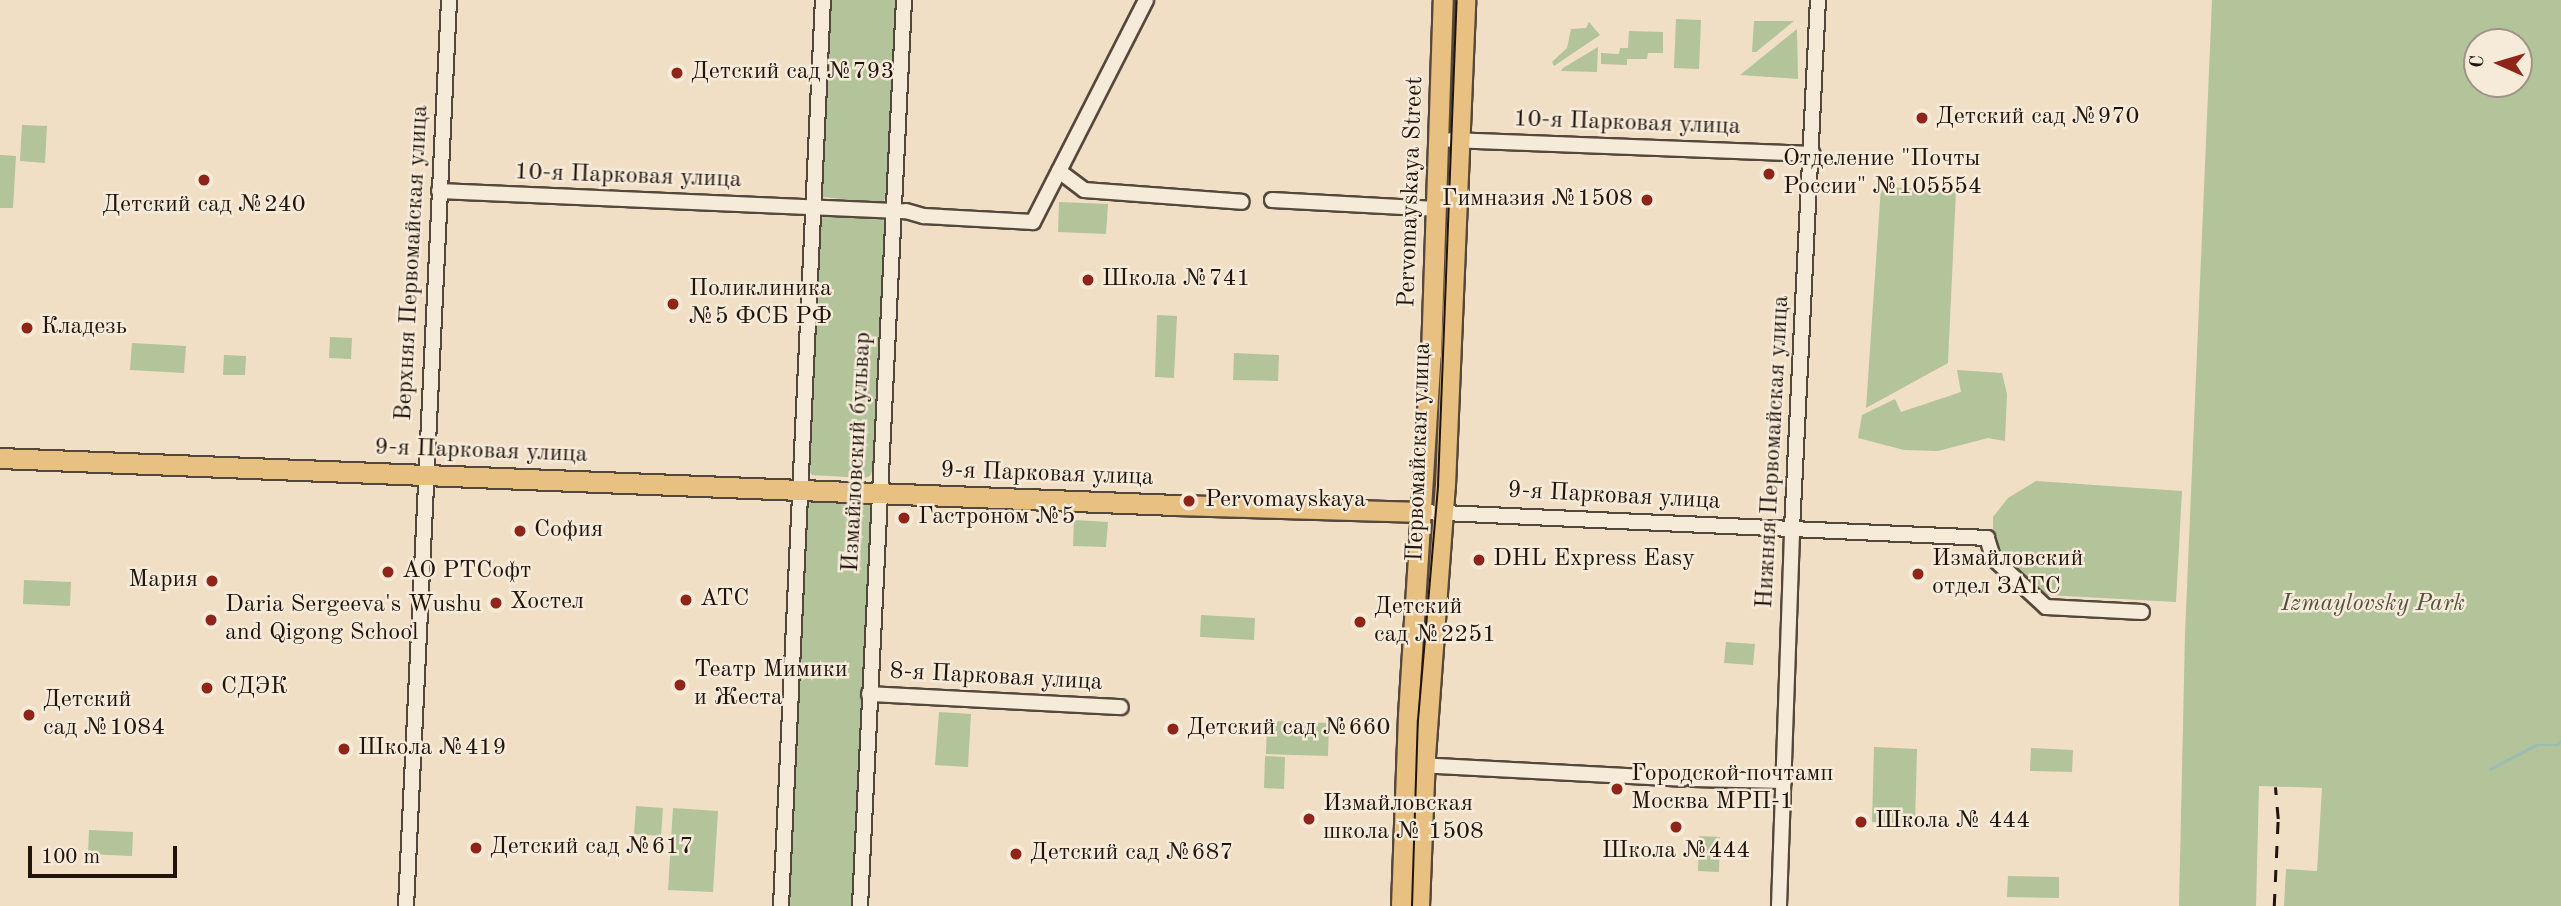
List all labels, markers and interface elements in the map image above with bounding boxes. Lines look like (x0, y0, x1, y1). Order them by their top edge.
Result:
north arrow (2463, 28, 2533, 98)
text: С (2469, 55, 2488, 69)
place label: Детский сад №793 (691, 59, 894, 87)
marker: Детский сад №793 (669, 65, 685, 81)
street label: Pervomayskaya Street (1394, 76, 1430, 308)
street label: Верхняя Первомайская улица (390, 104, 436, 422)
place label: Детский сад №970 (1936, 104, 2139, 132)
street label: 10-я Парковая улица (1513, 106, 1741, 142)
marker: Детский сад №970 (1914, 110, 1930, 126)
place label: Отделение "Почты России" №105554 (1783, 146, 1982, 202)
street label: 10-я Парковая улица (514, 159, 742, 195)
marker: Отделение "Почты России" №105554 (1761, 166, 1777, 182)
marker: Детский сад №240 (196, 172, 212, 188)
place label: Гимназия №1508 (1442, 186, 1633, 214)
place label: Детский сад №240 (102, 192, 306, 220)
marker: Гимназия №1508 (1639, 192, 1655, 208)
place label: Школа №741 (1102, 266, 1250, 294)
marker: Школа №741 (1080, 272, 1096, 288)
place label: Поликлиника №5 ФСБ РФ (689, 276, 832, 332)
marker: Поликлиника №5 ФСБ РФ (663, 294, 683, 314)
street label: Нижняя Первомайская улица (1751, 295, 1797, 609)
place label: Кладезь (41, 314, 127, 342)
marker: Кладезь (19, 320, 35, 336)
street label: Измайловский бульвар (837, 331, 879, 573)
street label: Первомайская улица (1402, 342, 1438, 562)
street label: 9-я Парковая улица (374, 434, 588, 470)
street label: 9-я Парковая улица (940, 457, 1154, 493)
street label: 9-я Парковая улица (1507, 477, 1721, 517)
place label: Pervomayskaya (1205, 487, 1366, 515)
marker: Pervomayskaya (1179, 491, 1199, 511)
place label: Гастроном №5 (918, 504, 1075, 532)
marker: Гастроном №5 (896, 510, 912, 526)
place label: София (534, 517, 603, 545)
marker: София (512, 523, 528, 539)
place label: DHL Express Easy (1493, 546, 1695, 574)
place label: Измайловский отдел ЗАГС (1932, 546, 2083, 602)
marker: DHL Express Easy (1471, 552, 1487, 568)
place label: АО РТСофт (402, 558, 531, 586)
marker: АО РТСофт (380, 564, 396, 580)
marker: Измайловский отдел ЗАГС (1910, 566, 1926, 582)
place label: Мария (128, 567, 198, 595)
marker: Мария (204, 573, 220, 589)
place label: АТС (700, 586, 749, 614)
place label: Хостел (510, 589, 584, 617)
park label: Izmaylovsky Park (2281, 591, 2465, 619)
place label: Daria Sergeeva's Wushu and Qigong School (225, 592, 482, 648)
marker: АТС (678, 592, 694, 608)
place label: Детский сад №2251 (1374, 594, 1496, 650)
marker: Хостел (488, 595, 504, 611)
marker: Daria Sergeeva's Wushu and Qigong School (203, 612, 219, 628)
marker: Детский сад №2251 (1352, 614, 1368, 630)
place label: Театр Мимики и Жеста (694, 657, 848, 713)
street label: 8-я Парковая улица (889, 658, 1103, 698)
place label: СДЭК (221, 674, 288, 702)
marker: Театр Мимики и Жеста (672, 677, 688, 693)
marker: СДЭК (199, 680, 215, 696)
place label: Детский сад №1084 (43, 687, 165, 743)
marker: Детский сад №1084 (21, 707, 37, 723)
place label: Детский сад №660 (1187, 715, 1390, 743)
marker: Детский сад №660 (1165, 721, 1181, 737)
place label: Школа №419 (358, 735, 506, 763)
marker: Школа №419 (336, 741, 352, 757)
place label: Городской почтамп Москва МРП-1 (1631, 761, 1833, 817)
marker: Городской почтамп Москва МРП-1 (1609, 781, 1625, 797)
place label: Измайловская школа № 1508 (1323, 791, 1484, 847)
place label: Школа № 444 (1875, 808, 2030, 836)
marker: Измайловская школа № 1508 (1301, 811, 1317, 827)
marker: Школа № 444 (1853, 814, 1869, 830)
marker: Школа №444 (1668, 819, 1684, 835)
scale bar (32, 832, 180, 876)
place label: Детский сад №617 (490, 834, 693, 862)
place label: Школа №444 (1602, 838, 1750, 866)
marker: Детский сад №617 (468, 840, 484, 856)
place label: Детский сад №687 (1030, 840, 1233, 868)
marker: Детский сад №687 (1008, 846, 1024, 862)
text: 100 m (41, 847, 100, 868)

